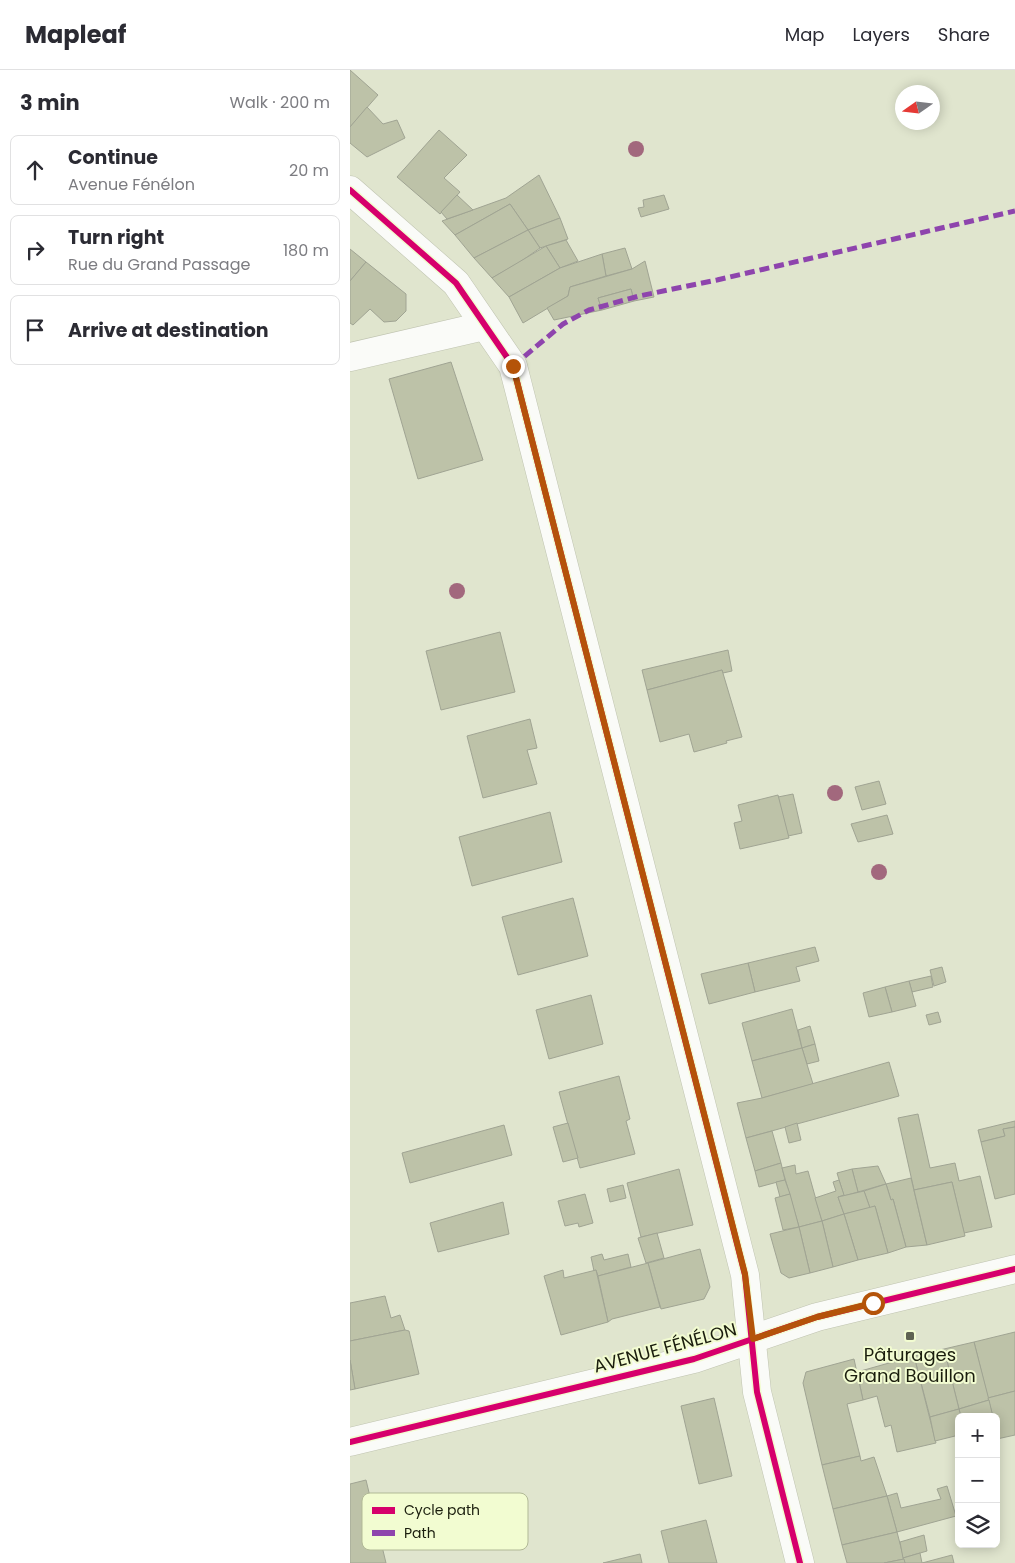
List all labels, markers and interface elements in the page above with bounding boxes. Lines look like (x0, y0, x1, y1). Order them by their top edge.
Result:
text: Mapleaf (25, 18, 126, 51)
text: Map (785, 22, 825, 47)
text: Layers (853, 22, 910, 47)
text: Share (938, 22, 990, 47)
north arrow (895, 85, 940, 130)
text: 3 min (20, 88, 80, 117)
text: Walk · 200 m (229, 91, 330, 114)
text: Continue (68, 144, 158, 171)
icon: ahead (21, 156, 49, 184)
text: 20 m (289, 159, 329, 182)
text: Avenue Fénélon (68, 173, 195, 196)
text: Turn right (68, 224, 164, 251)
icon: right (21, 236, 49, 264)
text: 180 m (283, 239, 329, 262)
text: Rue du Grand Passage (68, 253, 250, 276)
icon: arrive (21, 316, 49, 344)
text: Arrive at destination (68, 317, 269, 344)
route end (502, 355, 525, 378)
route start (862, 1292, 885, 1315)
street label: AVENUE FÉNÉLON (591, 1316, 739, 1379)
marker: Pâturages Grand Bouillon (904, 1330, 916, 1342)
place label: Pâturages Grand Bouillon (844, 1342, 976, 1388)
map controls (955, 1413, 1000, 1548)
button: + (955, 1413, 1000, 1458)
button: − (955, 1458, 1000, 1503)
legend (362, 1493, 528, 1550)
text: Cycle path (404, 1500, 480, 1520)
button: layers (955, 1503, 1000, 1548)
text: Path (404, 1523, 436, 1543)

